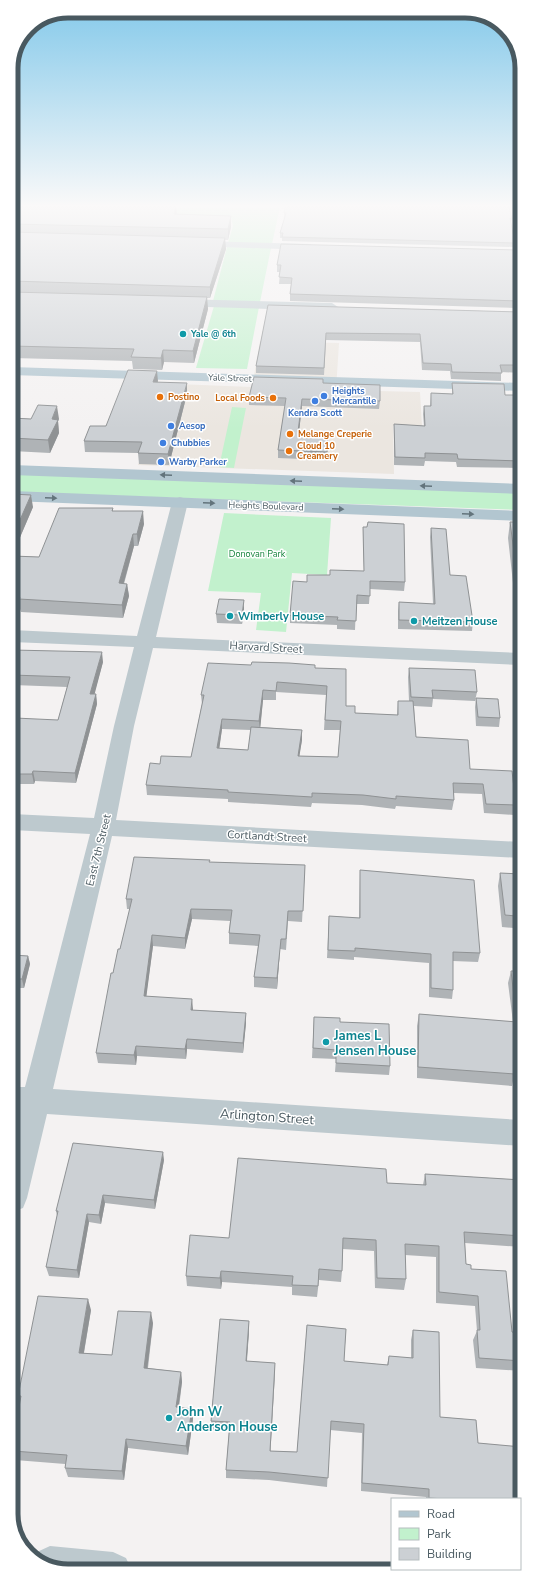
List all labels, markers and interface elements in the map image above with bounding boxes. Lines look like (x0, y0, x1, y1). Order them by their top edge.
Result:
place label: Yale @ 6th (190, 328, 236, 340)
marker: Yale @ 6th (178, 329, 188, 339)
street label: Yale Street (207, 371, 253, 385)
place label: Heights Mercantile (332, 385, 376, 407)
place label: Postino (168, 391, 199, 403)
marker: Heights Mercantile (319, 391, 329, 401)
marker: Postino (155, 392, 165, 402)
place label: Local Foods (215, 392, 266, 404)
marker: Local Foods (268, 393, 278, 403)
marker: Kendra Scott (310, 396, 320, 406)
place label: Kendra Scott (288, 407, 342, 419)
place label: Aesop (179, 420, 206, 432)
marker: Aesop (166, 421, 176, 431)
place label: Melange Creperie (298, 428, 372, 440)
marker: Melange Creperie (285, 429, 295, 439)
place label: Chubbies (171, 437, 211, 449)
marker: Chubbies (158, 438, 168, 448)
place label: Cloud 10 Creamery (297, 440, 338, 462)
marker: Cloud 10 Creamery (284, 446, 294, 456)
place label: Warby Parker (169, 456, 227, 468)
marker: Warby Parker (156, 457, 166, 467)
one-way arrow (160, 472, 172, 479)
one-way arrow (289, 478, 302, 484)
one-way arrow (419, 483, 432, 489)
one-way arrow (45, 495, 58, 501)
street label: Heights Boulevard (228, 499, 304, 513)
one-way arrow (203, 500, 216, 506)
one-way arrow (332, 505, 344, 512)
one-way arrow (462, 511, 474, 518)
park label: Donovan Park (229, 548, 286, 560)
place label: Wimberly House (238, 609, 324, 624)
marker: Wimberly House (225, 611, 235, 621)
place label: Meitzen House (422, 614, 498, 629)
marker: Meitzen House (409, 616, 419, 626)
street label: Harvard Street (229, 638, 303, 657)
street label: East 7th Street (82, 812, 115, 888)
street label: Cortlandt Street (227, 827, 307, 846)
place label: James L Jensen House (333, 1027, 416, 1060)
marker: James L Jensen House (321, 1037, 331, 1047)
street label: Arlington Street (219, 1105, 315, 1129)
place label: John W Anderson House (176, 1403, 278, 1436)
marker: John W Anderson House (164, 1413, 174, 1423)
legend (391, 1498, 521, 1570)
text: Road (427, 1506, 455, 1522)
text: Park (427, 1526, 452, 1542)
text: Building (427, 1546, 472, 1562)

